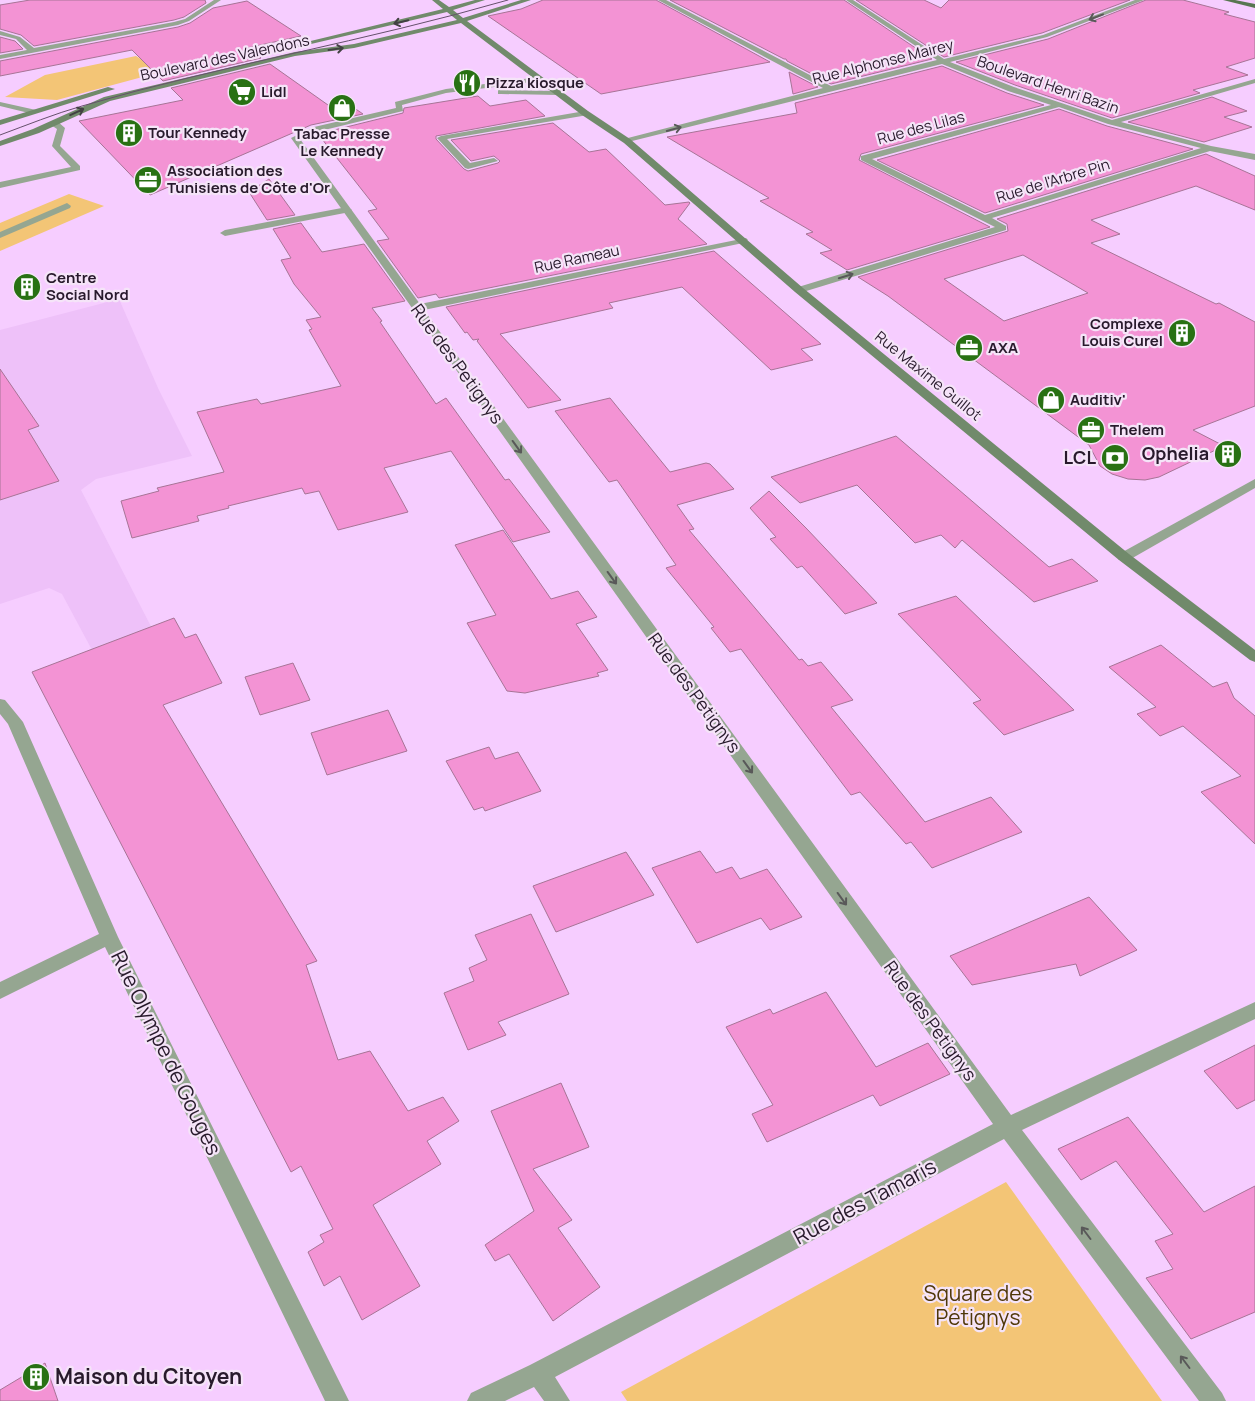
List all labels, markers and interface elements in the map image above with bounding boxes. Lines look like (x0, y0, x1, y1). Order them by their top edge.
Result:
one-way arrow (1088, 13, 1104, 22)
one-way arrow (393, 17, 409, 27)
street label: Boulevard des Valendons (138, 29, 311, 86)
street label: Rue Alphonse Mairey (810, 34, 956, 89)
one-way arrow (328, 44, 344, 54)
street label: Boulevard Henri Bazin (974, 50, 1122, 119)
restaurant icon: Pizza kiosque (452, 68, 482, 98)
place label: Pizza kiosque (486, 72, 584, 93)
supermarket icon: Lidl (227, 77, 257, 107)
place label: Lidl (261, 81, 287, 102)
shop icon: Tabac Presse Le Kennedy (327, 93, 357, 123)
street label: Rue des Lilas (875, 106, 967, 149)
one-way arrow (69, 107, 84, 116)
building icon: Tour Kennedy (114, 118, 144, 148)
place label: Tour Kennedy (148, 122, 247, 143)
place label: Tabac Presse Le Kennedy (294, 123, 390, 161)
one-way arrow (666, 124, 682, 133)
street label: Rue de l'Arbre Pin (994, 153, 1112, 208)
place label: Association des Tunisiens de Côte d'Or (167, 160, 330, 198)
office icon: Association des Tunisiens de Côte d'Or (133, 165, 163, 195)
street label: Rue Rameau (532, 239, 621, 278)
place label: Centre Social Nord (46, 267, 129, 305)
one-way arrow (838, 270, 854, 280)
building icon: Centre Social Nord (12, 272, 42, 302)
street label: Rue des Petignys (406, 298, 510, 428)
place label: Complexe Louis Curel (1081, 313, 1163, 351)
building icon: Complexe Louis Curel (1167, 318, 1197, 348)
street label: Rue Maxime Guillot (870, 326, 986, 425)
office icon: AXA (954, 333, 984, 363)
place label: AXA (988, 337, 1018, 358)
shop icon: Auditiv' (1036, 385, 1066, 415)
place label: Auditiv' (1070, 389, 1126, 410)
office icon: Thelem (1076, 415, 1106, 445)
place label: Thelem (1110, 419, 1164, 440)
one-way arrow (512, 439, 522, 453)
building icon: Ophelia (1213, 439, 1243, 469)
place label: Ophelia (1142, 441, 1209, 465)
bank icon: LCL (1100, 443, 1130, 473)
place label: LCL (1064, 445, 1096, 469)
one-way arrow (607, 571, 617, 585)
street label: Rue des Petignys (643, 627, 747, 757)
one-way arrow (742, 760, 753, 773)
one-way arrow (837, 892, 848, 905)
street label: Rue Olympe de Gouges (105, 946, 229, 1160)
street label: Rue des Petignys (879, 955, 983, 1085)
street label: Rue des Tamaris (788, 1152, 941, 1251)
one-way arrow (1081, 1227, 1092, 1240)
park label: Square des Pétignys (923, 1279, 1033, 1331)
one-way arrow (1179, 1356, 1190, 1369)
building icon: Maison du Citoyen (21, 1362, 51, 1392)
place label: Maison du Citoyen (55, 1362, 242, 1390)

